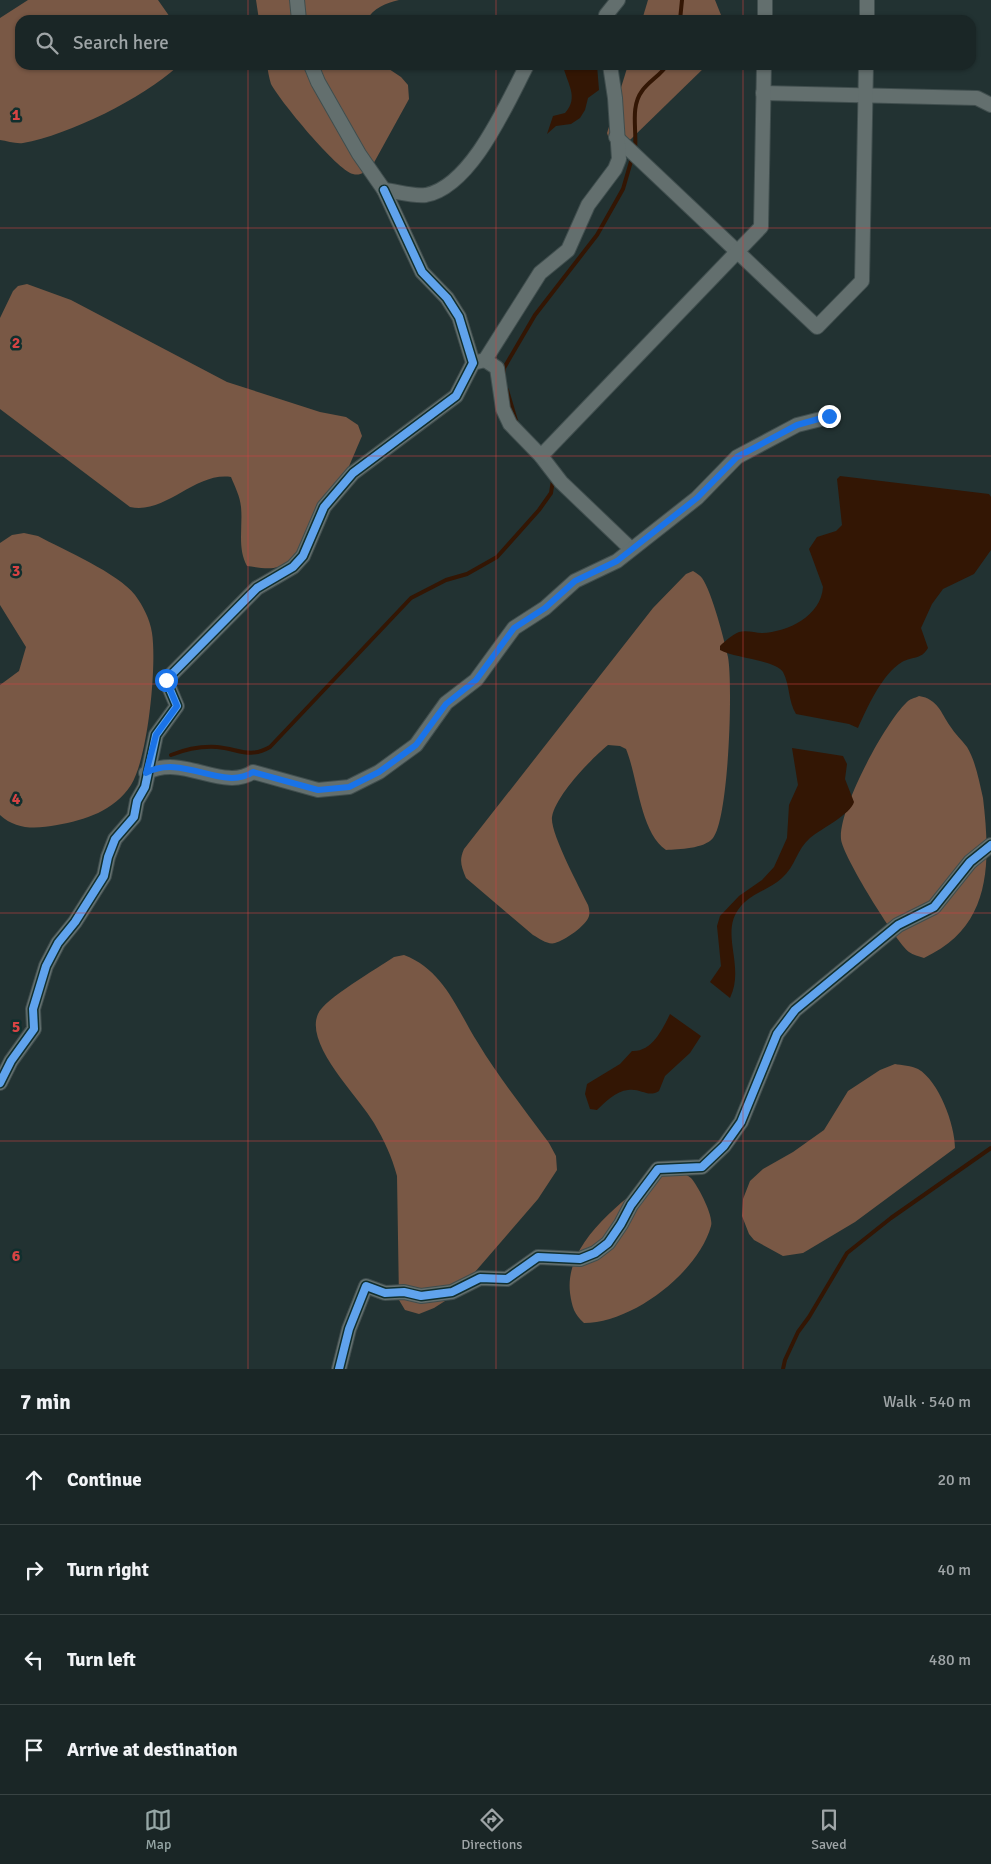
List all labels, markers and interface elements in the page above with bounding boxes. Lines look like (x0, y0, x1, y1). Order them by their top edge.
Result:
search box (15, 15, 976, 70)
icon: search (33, 29, 61, 57)
text: Search here (73, 31, 169, 55)
text: 1 (12, 105, 21, 125)
text: 2 (12, 333, 20, 353)
route end (818, 405, 841, 428)
text: 3 (12, 561, 20, 581)
route start (155, 669, 178, 692)
text: 4 (12, 789, 21, 809)
text: 5 (12, 1017, 20, 1037)
text: 6 (12, 1246, 21, 1266)
text: 7 min (20, 1389, 71, 1415)
text: Walk · 540 m (883, 1392, 971, 1412)
icon: ahead (20, 1466, 48, 1494)
text: Continue (67, 1468, 142, 1492)
text: 20 m (937, 1470, 971, 1490)
icon: right (20, 1556, 48, 1584)
text: Turn right (67, 1558, 149, 1582)
text: 40 m (937, 1560, 971, 1580)
icon: left (20, 1646, 48, 1674)
text: Turn left (67, 1648, 136, 1672)
text: 480 m (929, 1650, 971, 1670)
icon: arrive (20, 1736, 48, 1764)
text: Arrive at destination (67, 1738, 238, 1762)
tab: Map (144, 1806, 172, 1853)
tab: Directions (461, 1806, 522, 1853)
tab: Saved (811, 1806, 847, 1853)

